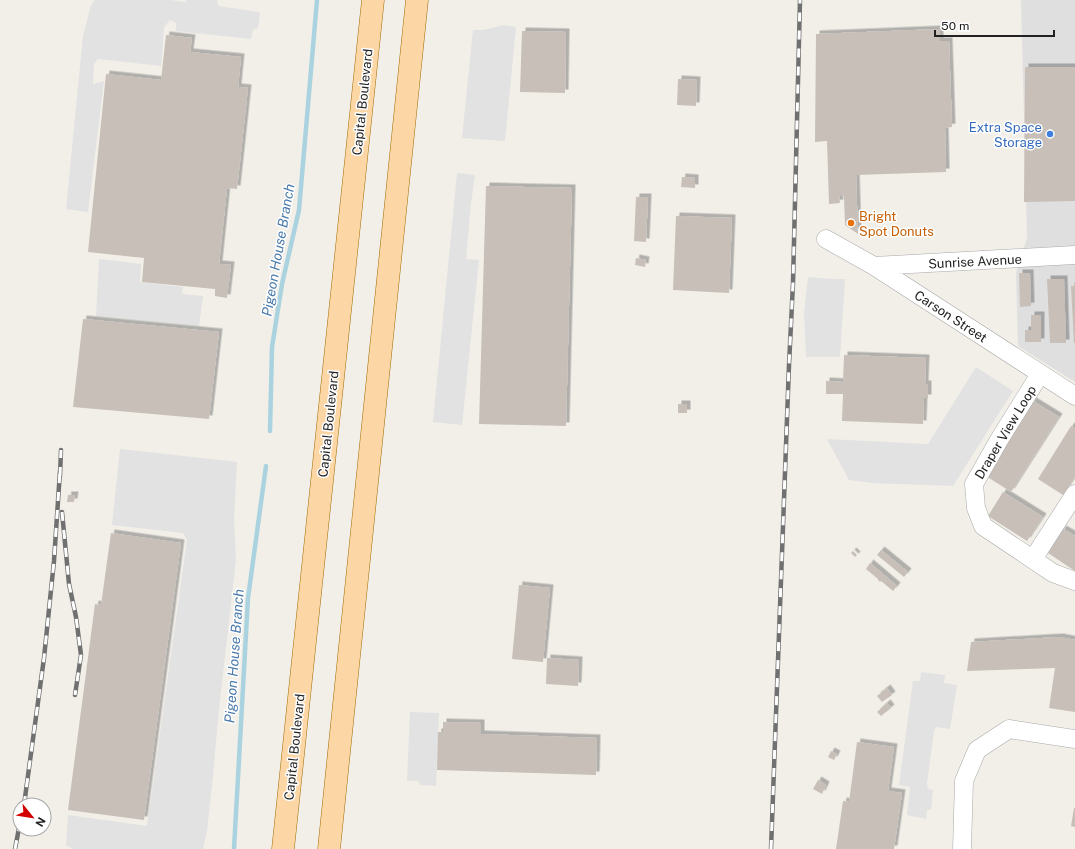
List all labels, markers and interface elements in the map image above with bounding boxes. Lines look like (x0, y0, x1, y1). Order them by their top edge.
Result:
scale bar (935, 12, 1054, 38)
text: 50 m (941, 19, 969, 33)
street label: Capital Boulevard (349, 48, 376, 156)
place label: Extra Space Storage (969, 120, 1042, 150)
marker: Extra Space Storage (1045, 129, 1055, 139)
water label: Pigeon House Branch (258, 182, 298, 318)
place label: Bright Spot Donuts (859, 209, 934, 239)
marker: Bright Spot Donuts (846, 218, 856, 228)
street label: Sunrise Avenue (928, 252, 1022, 271)
street label: Carson Street (912, 287, 990, 345)
street label: Capital Boulevard (315, 370, 342, 478)
street label: Draper View Loop (972, 383, 1039, 482)
water label: Pigeon House Branch (221, 588, 247, 724)
street label: Capital Boulevard (281, 693, 308, 801)
north arrow (12, 797, 52, 837)
text: N (33, 815, 48, 829)

